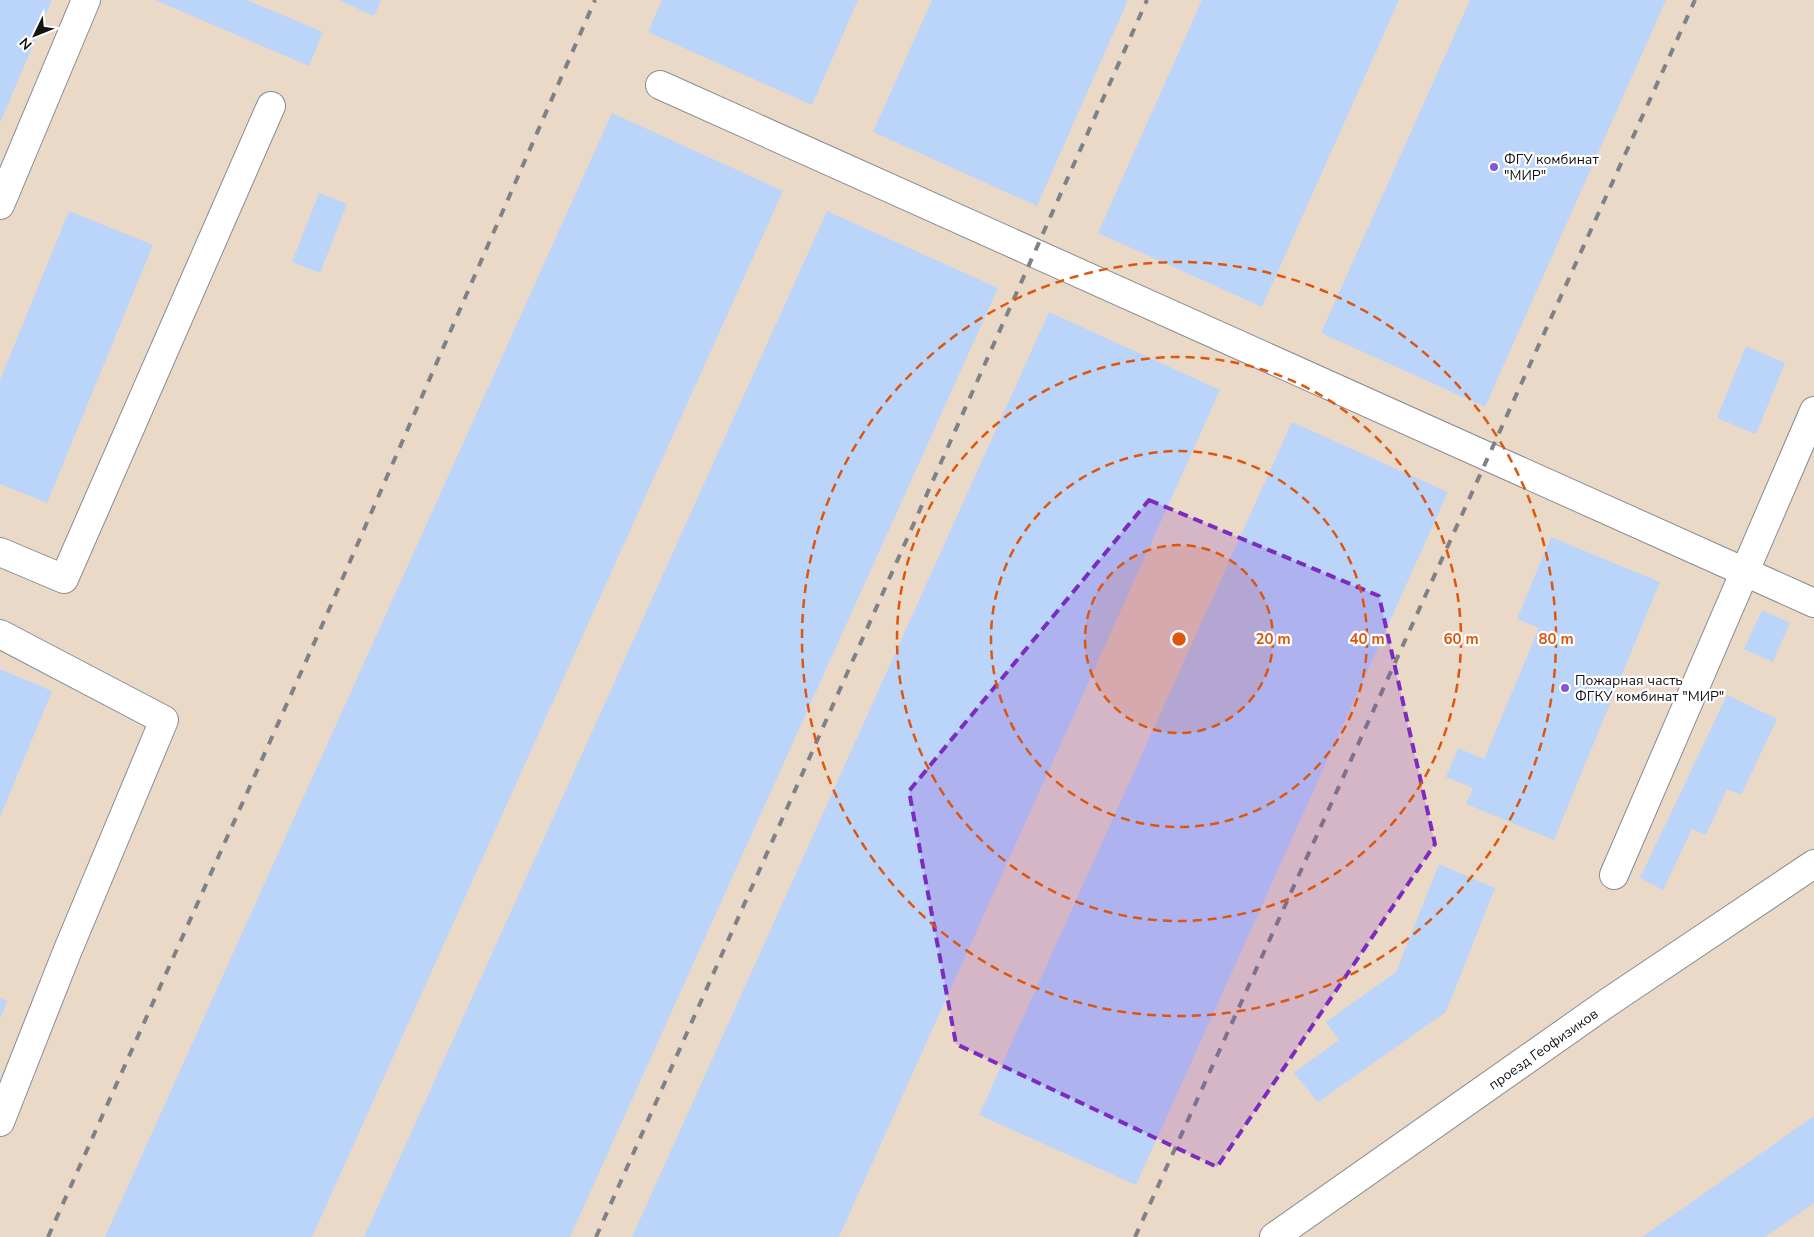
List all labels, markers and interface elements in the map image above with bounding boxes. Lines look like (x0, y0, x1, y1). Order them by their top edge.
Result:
north arrow (10, 10, 60, 60)
text: N (15, 33, 36, 54)
place label: ФГУ комбинат "МИР" (1504, 150, 1599, 185)
marker: ФГУ комбинат "МИР" (1488, 161, 1500, 173)
text: 20 m (1255, 629, 1291, 649)
text: 40 m (1349, 629, 1385, 649)
text: 60 m (1443, 629, 1479, 649)
text: 80 m (1538, 629, 1574, 649)
centre of rings (1170, 630, 1188, 648)
place label: Пожарная часть ФГКУ комбинат "МИР" (1575, 671, 1724, 706)
marker: Пожарная часть ФГКУ комбинат "МИР" (1559, 682, 1571, 694)
street label: проезд Геофизиков (1485, 1004, 1602, 1094)

